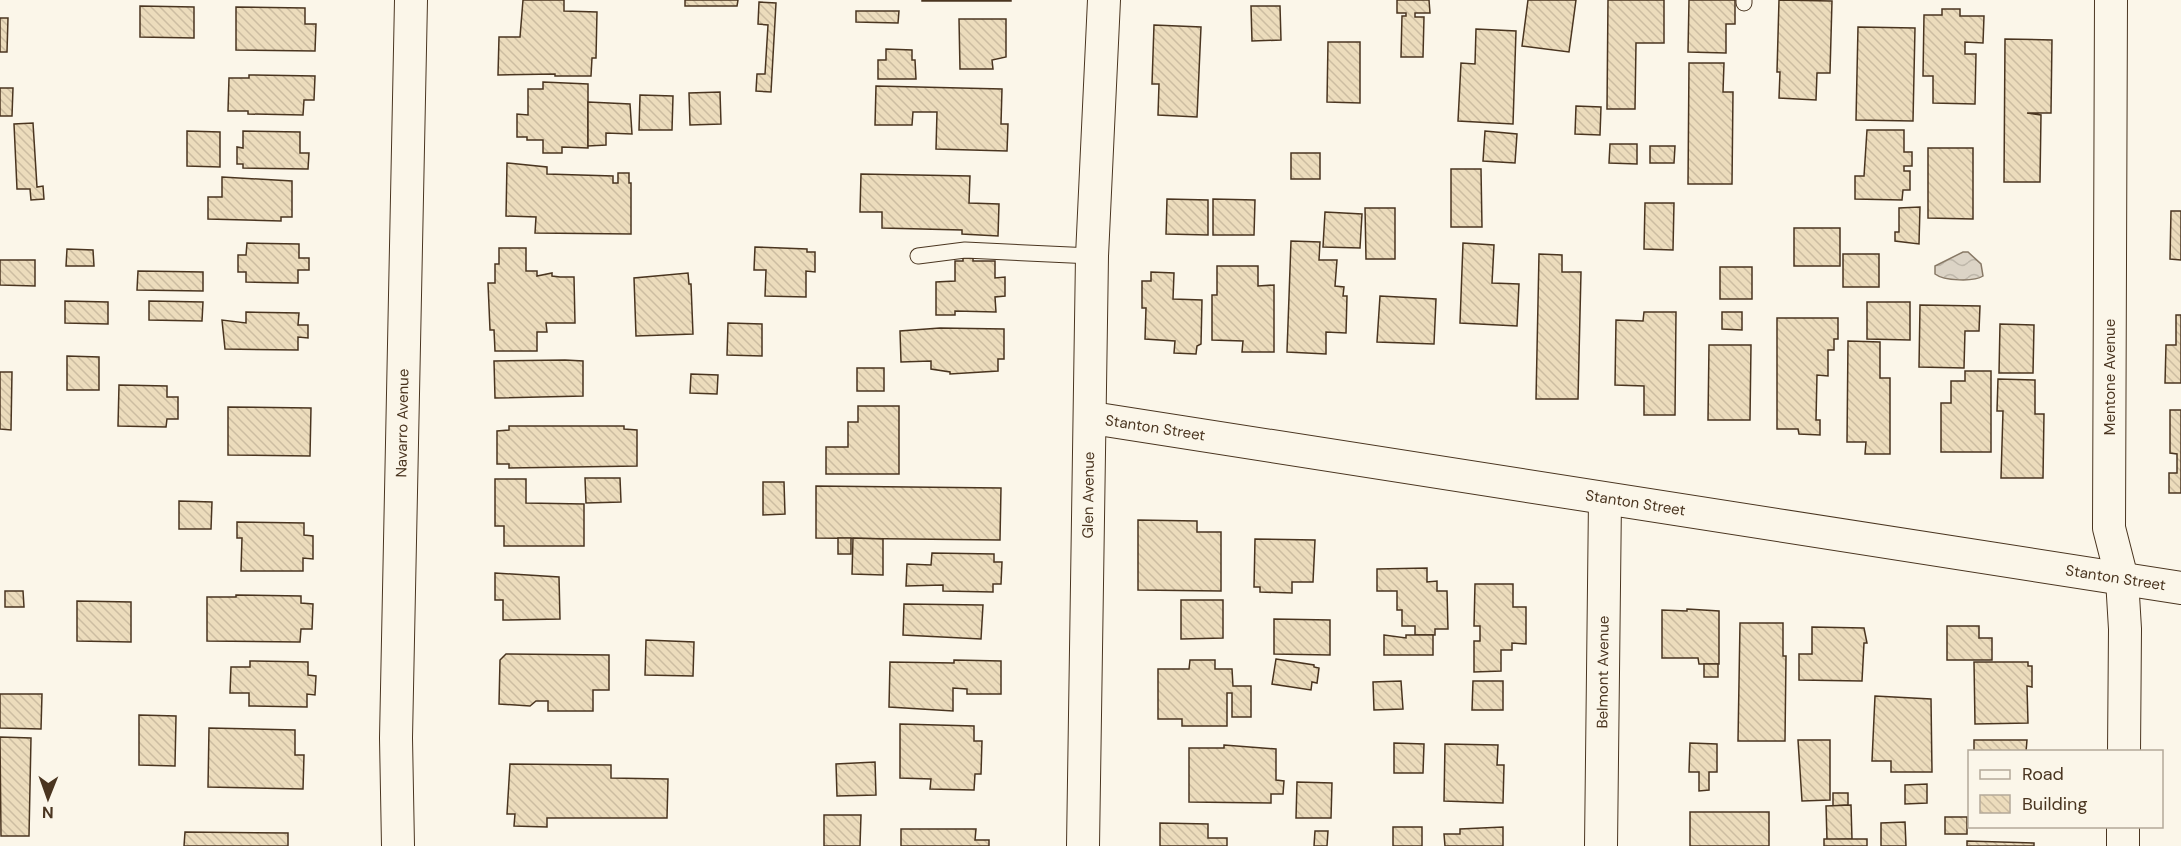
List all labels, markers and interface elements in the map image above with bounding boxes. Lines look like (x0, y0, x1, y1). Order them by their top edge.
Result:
street label: Mentone Avenue (2100, 319, 2120, 435)
street label: Navarro Avenue (391, 369, 414, 478)
street label: Stanton Street (1104, 410, 1207, 446)
street label: Glen Avenue (1078, 451, 1099, 539)
street label: Stanton Street (1584, 485, 1687, 521)
street label: Stanton Street (2064, 560, 2167, 595)
street label: Belmont Avenue (1592, 616, 1614, 729)
legend (1968, 750, 2163, 828)
text: Road (2022, 762, 2064, 786)
north arrow (18, 768, 78, 828)
text: Building (2022, 792, 2087, 816)
text: N (42, 802, 54, 823)

